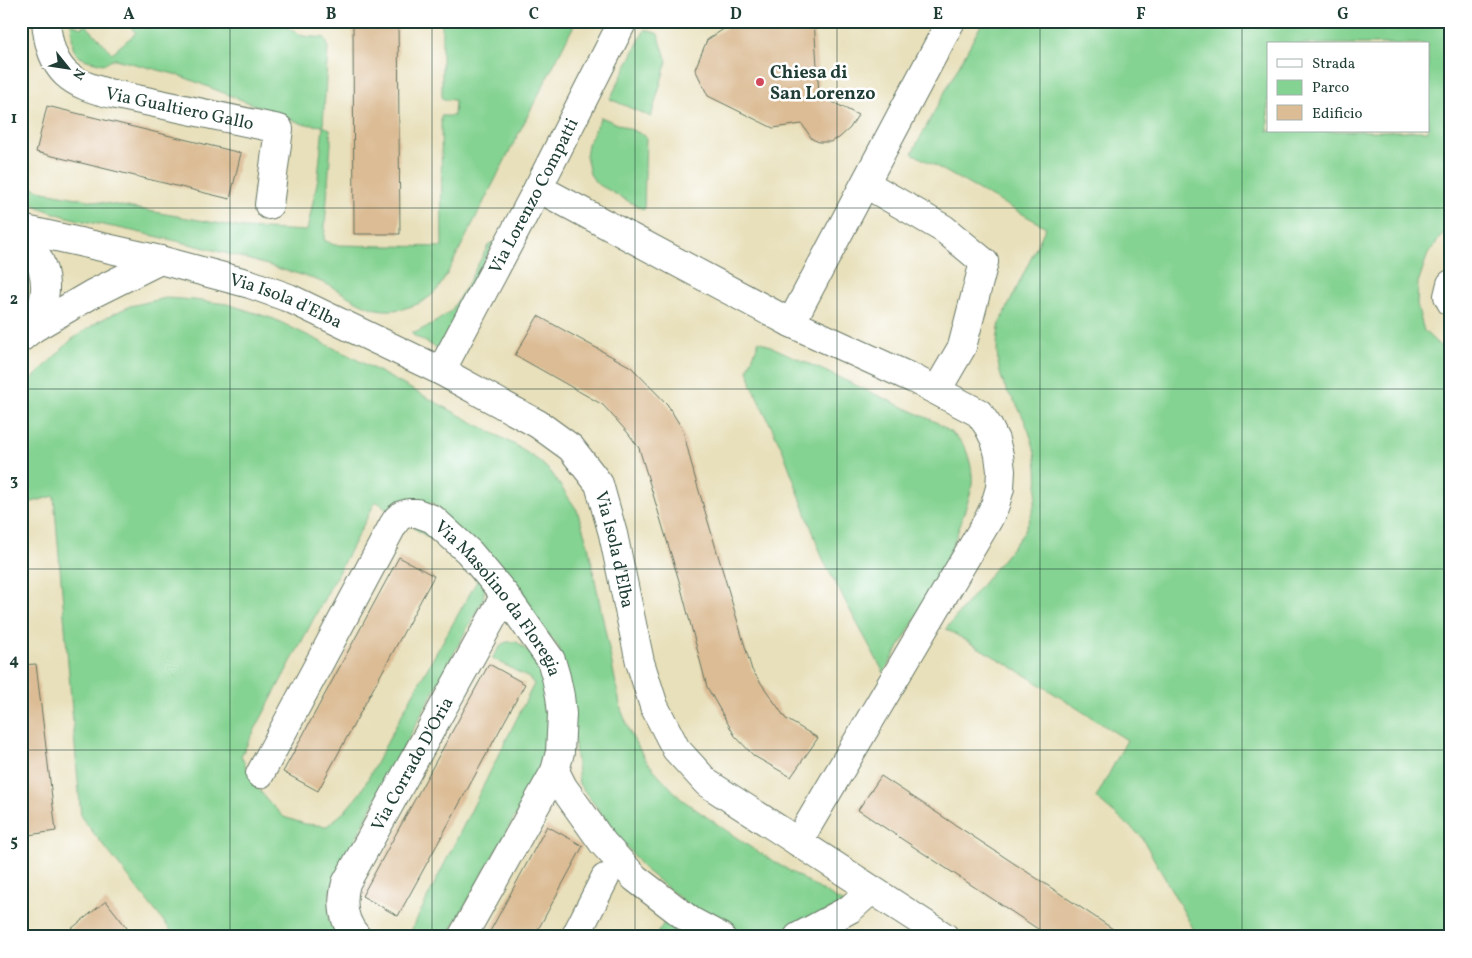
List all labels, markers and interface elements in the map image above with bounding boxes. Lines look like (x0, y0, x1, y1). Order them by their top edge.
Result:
text: A (123, 4, 135, 26)
text: B (326, 4, 337, 26)
text: C (529, 4, 539, 26)
text: D (730, 4, 742, 26)
text: E (933, 4, 943, 26)
text: F (1136, 4, 1146, 26)
text: G (1337, 4, 1349, 26)
north arrow (42, 42, 92, 92)
legend (1267, 42, 1430, 132)
text: Strada (1312, 54, 1355, 75)
place label: Chiesa di San Lorenzo (770, 61, 875, 107)
text: N (67, 65, 89, 83)
marker: Chiesa di San Lorenzo (754, 76, 766, 88)
text: Parco (1312, 78, 1349, 99)
street label: Via Gualtiero Gallo (103, 82, 256, 137)
text: Edificio (1312, 104, 1363, 125)
text: 1 (11, 108, 17, 130)
street label: Via Lorenzo Compatti (484, 114, 585, 279)
street label: Via Isola d'Elba (227, 268, 346, 336)
text: 2 (10, 289, 18, 311)
text: 3 (10, 470, 18, 492)
street label: Via Isola d'Elba (588, 488, 639, 611)
street label: Via Masolino da Floregia (428, 515, 566, 680)
text: 4 (9, 650, 19, 672)
street label: Via Corrado D'Oria (366, 693, 460, 836)
text: 5 (10, 831, 18, 853)

